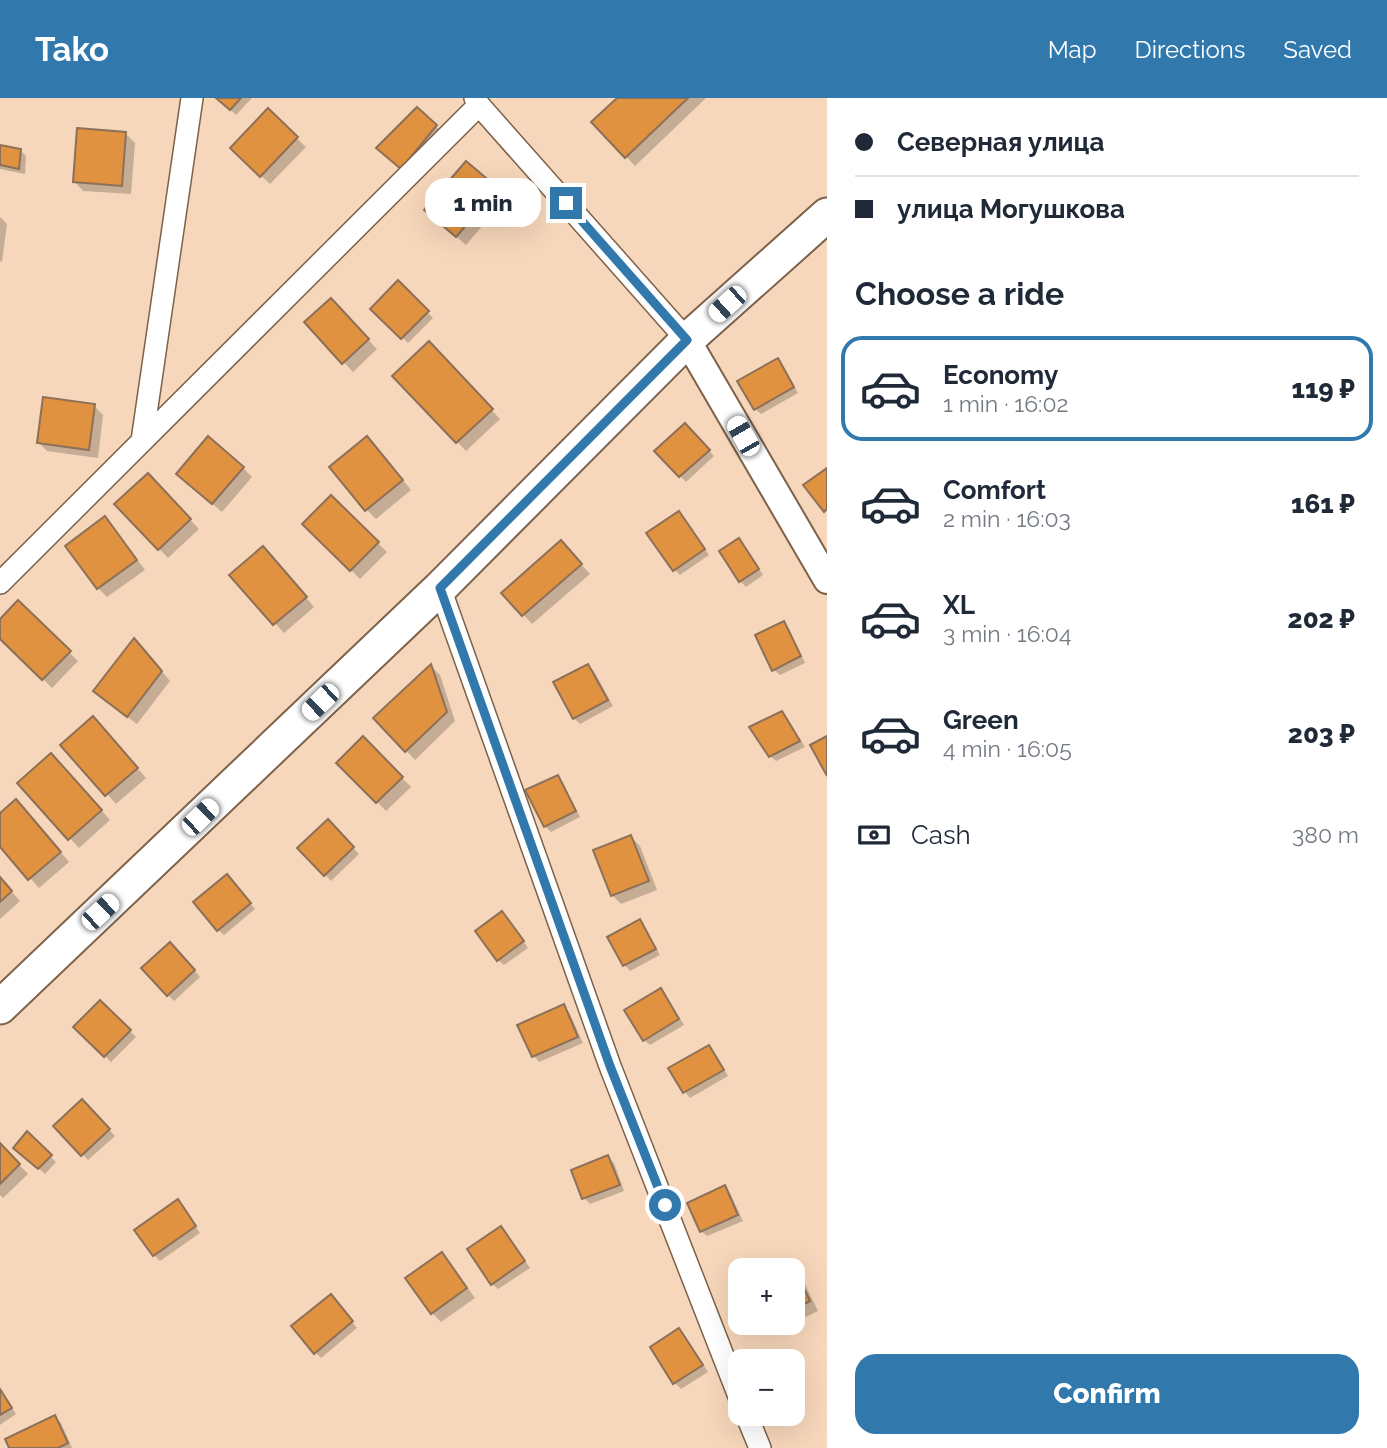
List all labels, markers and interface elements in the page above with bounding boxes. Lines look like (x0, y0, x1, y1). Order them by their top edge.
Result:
text: Tako (35, 30, 109, 69)
text: Map (1048, 35, 1097, 64)
text: Directions (1135, 35, 1245, 64)
text: Saved (1283, 35, 1352, 64)
text: Северная улица (897, 127, 1104, 157)
callout: 1 min (426, 178, 542, 228)
route end (550, 187, 582, 219)
text: 1 min (453, 189, 513, 216)
text: улица Могушкова (897, 194, 1125, 224)
text: Choose a ride (855, 275, 1064, 312)
car (705, 282, 750, 326)
icon: car (859, 357, 922, 420)
text: Economy (943, 360, 1058, 390)
text: 119 ₽ (1291, 374, 1355, 404)
text: 1 min · 16:02 (943, 390, 1068, 417)
car (724, 413, 763, 459)
icon: car (859, 472, 922, 535)
text: Comfort (943, 475, 1046, 505)
text: 161 ₽ (1291, 489, 1355, 519)
text: 2 min · 16:03 (943, 505, 1071, 532)
icon: car (859, 587, 922, 650)
text: XL (943, 590, 975, 620)
text: 202 ₽ (1288, 604, 1355, 634)
text: 3 min · 16:04 (943, 620, 1071, 647)
car (298, 680, 343, 724)
icon: car (859, 702, 922, 765)
text: Green (943, 705, 1019, 735)
text: 203 ₽ (1288, 719, 1355, 749)
text: 4 min · 16:05 (943, 735, 1072, 762)
car (178, 795, 223, 839)
icon: cash (855, 816, 893, 854)
text: Cash (911, 820, 971, 850)
text: 380 m (1292, 821, 1359, 848)
car (78, 890, 123, 934)
route start (649, 1189, 681, 1221)
map controls (728, 1258, 805, 1426)
button: + (728, 1258, 805, 1335)
button: − (728, 1349, 805, 1426)
button: Confirm (855, 1354, 1359, 1434)

